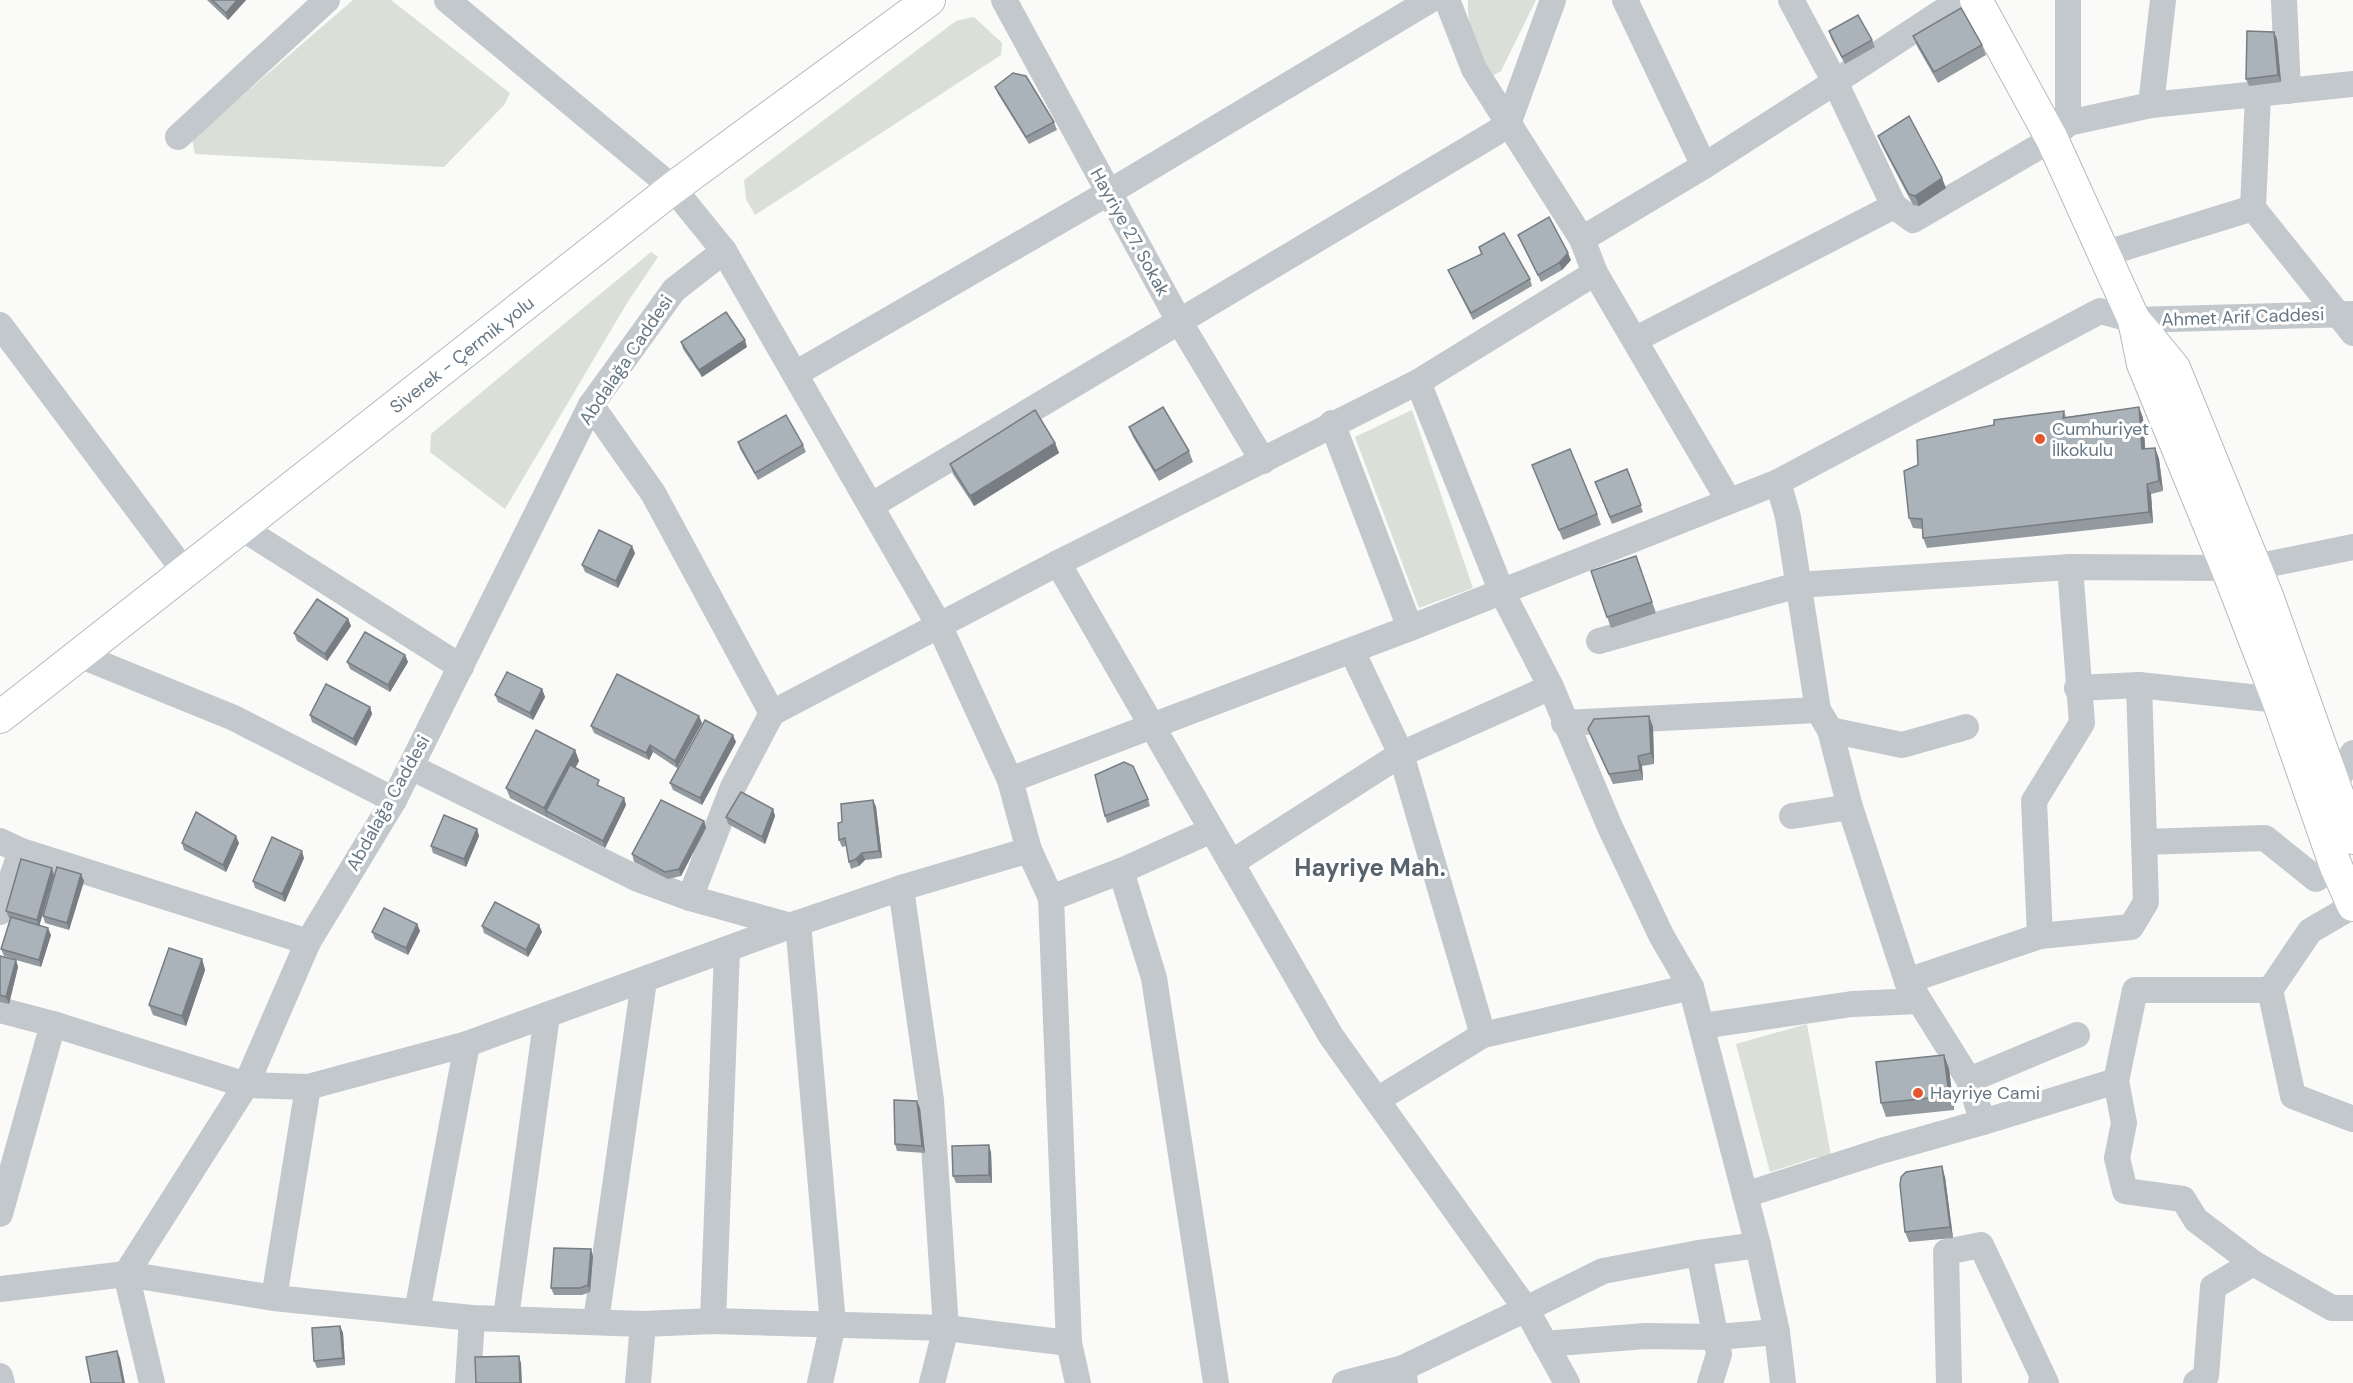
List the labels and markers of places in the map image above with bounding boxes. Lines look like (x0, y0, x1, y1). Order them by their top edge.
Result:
place label: Cumhuriyet İlkokulu (2052, 417, 2149, 462)
marker: Cumhuriyet İlkokulu (2033, 432, 2047, 446)
place label: Hayriye Cami (1930, 1081, 2040, 1105)
marker: Hayriye Cami (1911, 1086, 1925, 1100)

